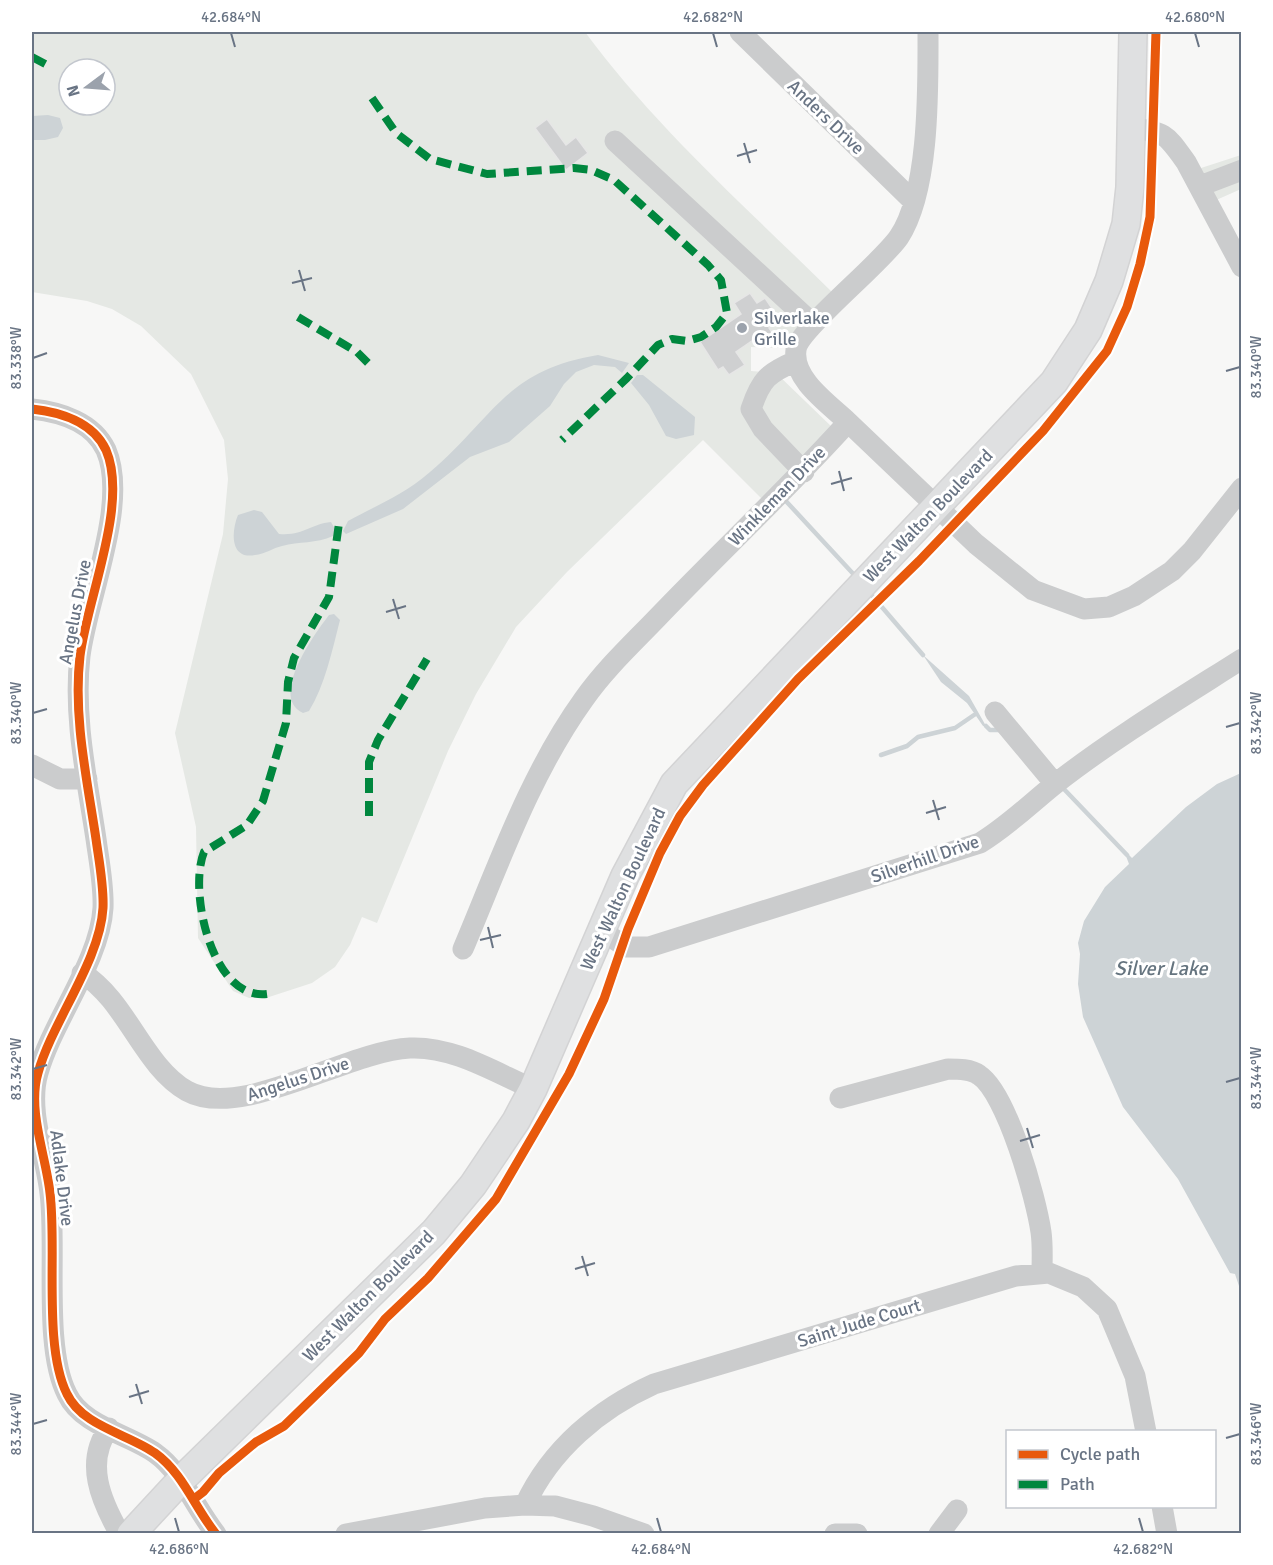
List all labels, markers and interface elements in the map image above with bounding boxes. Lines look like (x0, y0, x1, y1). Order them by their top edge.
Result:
text: 42.684°N (201, 8, 261, 26)
text: 42.682°N (683, 8, 743, 26)
text: 42.680°N (1165, 8, 1225, 26)
north arrow (57, 57, 117, 117)
street label: Anders Drive (783, 75, 869, 159)
text: N (62, 83, 85, 99)
place label: Silverlake Grille (754, 307, 830, 350)
marker: Silverlake Grille (735, 321, 749, 335)
text: 83.338°W (7, 326, 25, 389)
text: 83.340°W (1247, 335, 1265, 398)
street label: Winkleman Drive (724, 441, 830, 551)
street label: West Walton Boulevard (859, 445, 997, 587)
street label: Angelus Drive (54, 558, 96, 666)
text: 83.340°W (7, 681, 25, 744)
text: 83.342°W (1247, 691, 1265, 754)
street label: West Walton Boulevard (576, 804, 670, 974)
street label: Silverhill Drive (868, 830, 982, 888)
water label: Silver Lake (1115, 956, 1208, 981)
text: 83.342°W (7, 1037, 25, 1100)
text: 83.344°W (1247, 1046, 1265, 1109)
street label: Angelus Drive (244, 1052, 352, 1106)
street label: Adlake Drive (45, 1129, 79, 1227)
street label: West Walton Boulevard (298, 1226, 438, 1366)
street label: Saint Jude Court (795, 1294, 923, 1352)
text: 83.344°W (7, 1392, 25, 1455)
text: 83.346°W (1247, 1402, 1265, 1465)
legend (1006, 1430, 1216, 1508)
text: Cycle path (1060, 1443, 1140, 1465)
text: Path (1060, 1473, 1095, 1495)
text: 42.686°N (149, 1540, 209, 1558)
text: 42.684°N (631, 1540, 691, 1558)
text: 42.682°N (1113, 1540, 1173, 1558)

